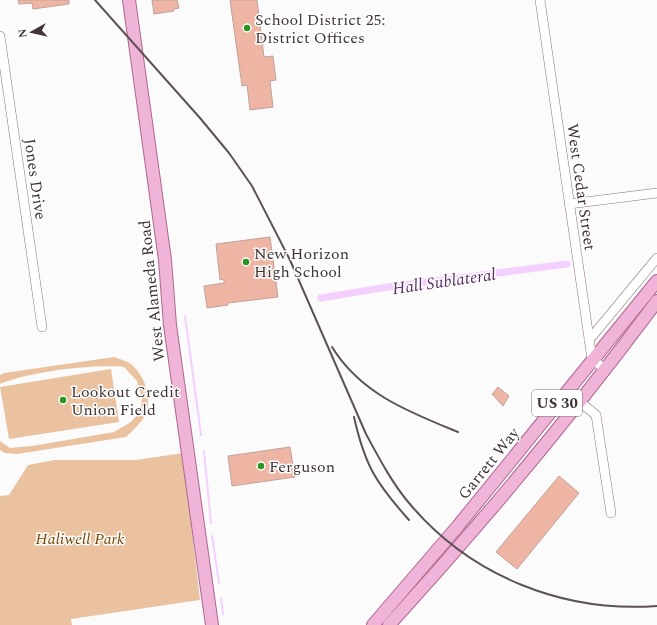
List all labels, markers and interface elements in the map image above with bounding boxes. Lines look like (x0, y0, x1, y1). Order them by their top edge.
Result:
place label: School District 25: District Offices (255, 8, 386, 50)
north arrow (12, 12, 52, 52)
marker: School District 25: District Offices (242, 23, 252, 33)
text: N (14, 28, 32, 39)
street label: West Cedar Street (560, 122, 602, 253)
street label: Jones Drive (17, 137, 53, 221)
street label: West Alameda Road (133, 219, 171, 363)
place label: New Horizon High School (254, 242, 349, 284)
marker: New Horizon High School (241, 257, 251, 267)
water label: Hall Sublateral (391, 262, 498, 302)
place label: Lookout Credit Union Field (71, 380, 180, 422)
road number: US 30 (532, 390, 582, 416)
marker: Lookout Credit Union Field (58, 395, 68, 405)
street label: Garrett Way (452, 421, 526, 505)
place label: Ferguson (269, 455, 335, 479)
marker: Ferguson (256, 461, 266, 471)
park label: Haliwell Park (35, 527, 125, 551)

